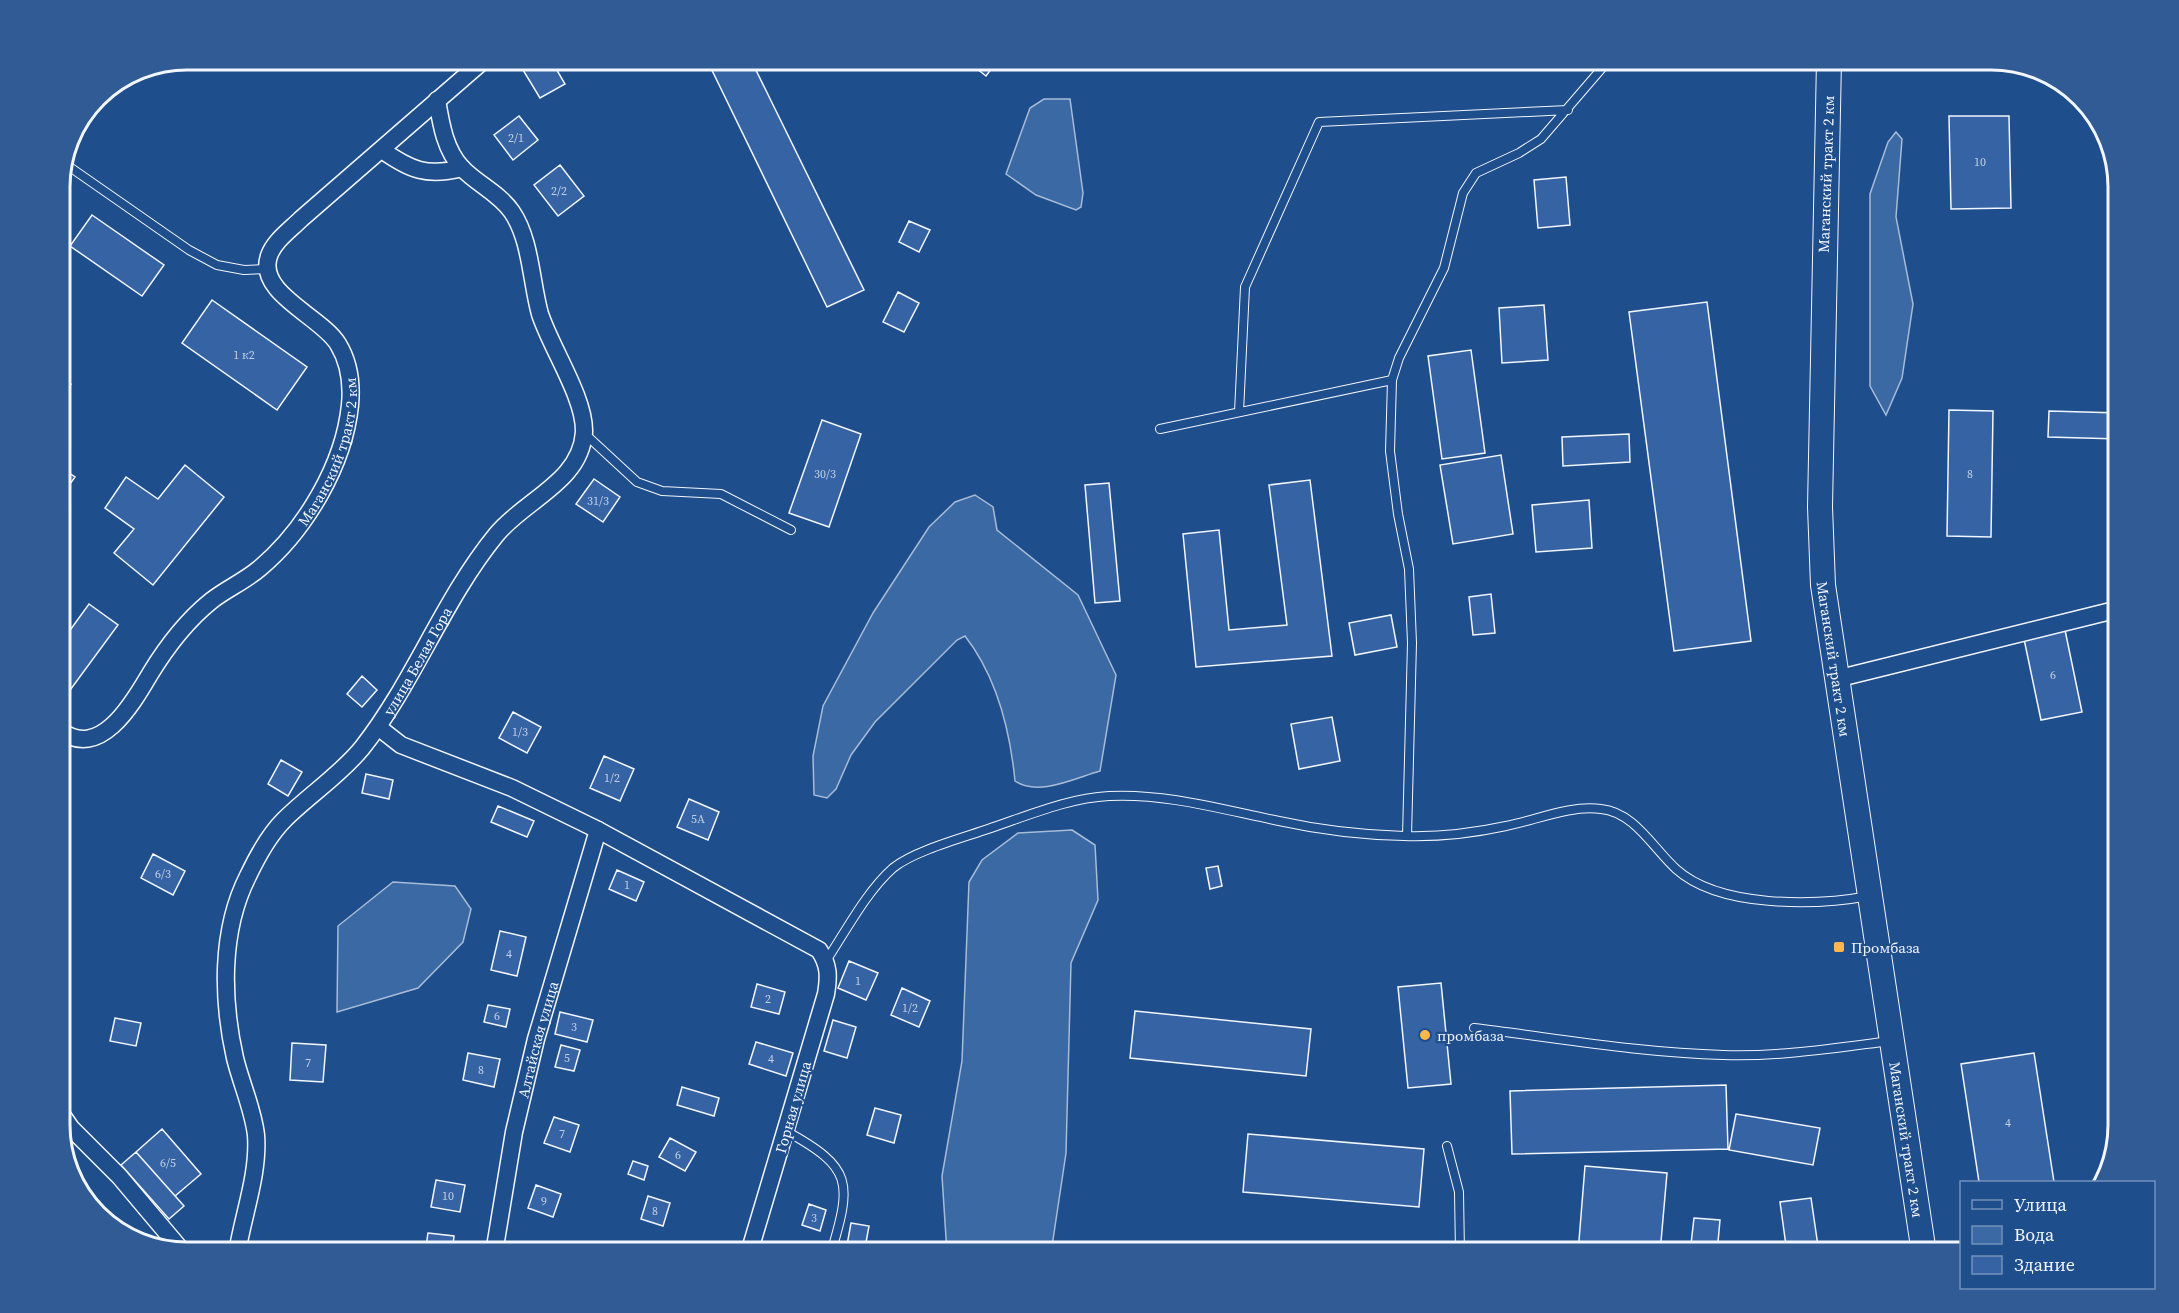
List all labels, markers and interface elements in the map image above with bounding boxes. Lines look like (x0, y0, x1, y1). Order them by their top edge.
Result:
street label: Маганский тракт 2 км (1813, 95, 1839, 253)
house number: 2/1 (508, 130, 524, 146)
house number: 10 (1974, 154, 1986, 170)
house number: 2/2 (551, 183, 567, 199)
house number: 1 к2 (233, 347, 255, 363)
street label: Маганский тракт 2 км (292, 377, 361, 530)
house number: 30/3 (814, 466, 836, 482)
house number: 8 (1967, 466, 1973, 482)
house number: 31/3 (587, 493, 609, 509)
street label: Маганский тракт 2 км (1812, 580, 1856, 738)
street label: улица Белая Гора (378, 602, 457, 719)
house number: 6 (2050, 667, 2056, 683)
house number: 1/3 (512, 724, 528, 740)
house number: 1/2 (604, 770, 620, 786)
house number: 5А (691, 811, 705, 827)
house number: 6/3 (155, 866, 171, 882)
house number: 1 (624, 877, 630, 893)
place label: Промбаза (1851, 937, 1920, 958)
marker: Промбаза (1832, 940, 1846, 954)
house number: 4 (506, 946, 512, 962)
house number: 1 (855, 973, 861, 989)
street label: Алтайская улица (512, 978, 563, 1100)
house number: 2 (765, 991, 771, 1007)
house number: 1/2 (902, 1000, 918, 1016)
house number: 6 (494, 1008, 500, 1024)
house number: 3 (571, 1019, 577, 1035)
place label: промбаза (1437, 1025, 1504, 1046)
marker: промбаза (1418, 1028, 1432, 1042)
house number: 5 (564, 1050, 570, 1066)
house number: 4 (768, 1051, 774, 1067)
house number: 7 (305, 1055, 311, 1071)
street label: Горная улица (770, 1058, 816, 1156)
street label: Маганский тракт 2 км (1885, 1060, 1929, 1219)
house number: 8 (478, 1062, 484, 1078)
house number: 4 (2005, 1115, 2011, 1131)
house number: 7 (559, 1126, 565, 1142)
house number: 6 (675, 1147, 681, 1163)
house number: 6/5 (160, 1155, 176, 1171)
legend (1960, 1181, 2155, 1289)
house number: 10 (442, 1188, 454, 1204)
text: Улица (2014, 1192, 2067, 1217)
house number: 9 (541, 1193, 547, 1209)
house number: 8 (652, 1203, 658, 1219)
house number: 3 (811, 1210, 817, 1226)
text: Вода (2014, 1222, 2055, 1247)
text: Здание (2014, 1252, 2075, 1277)

